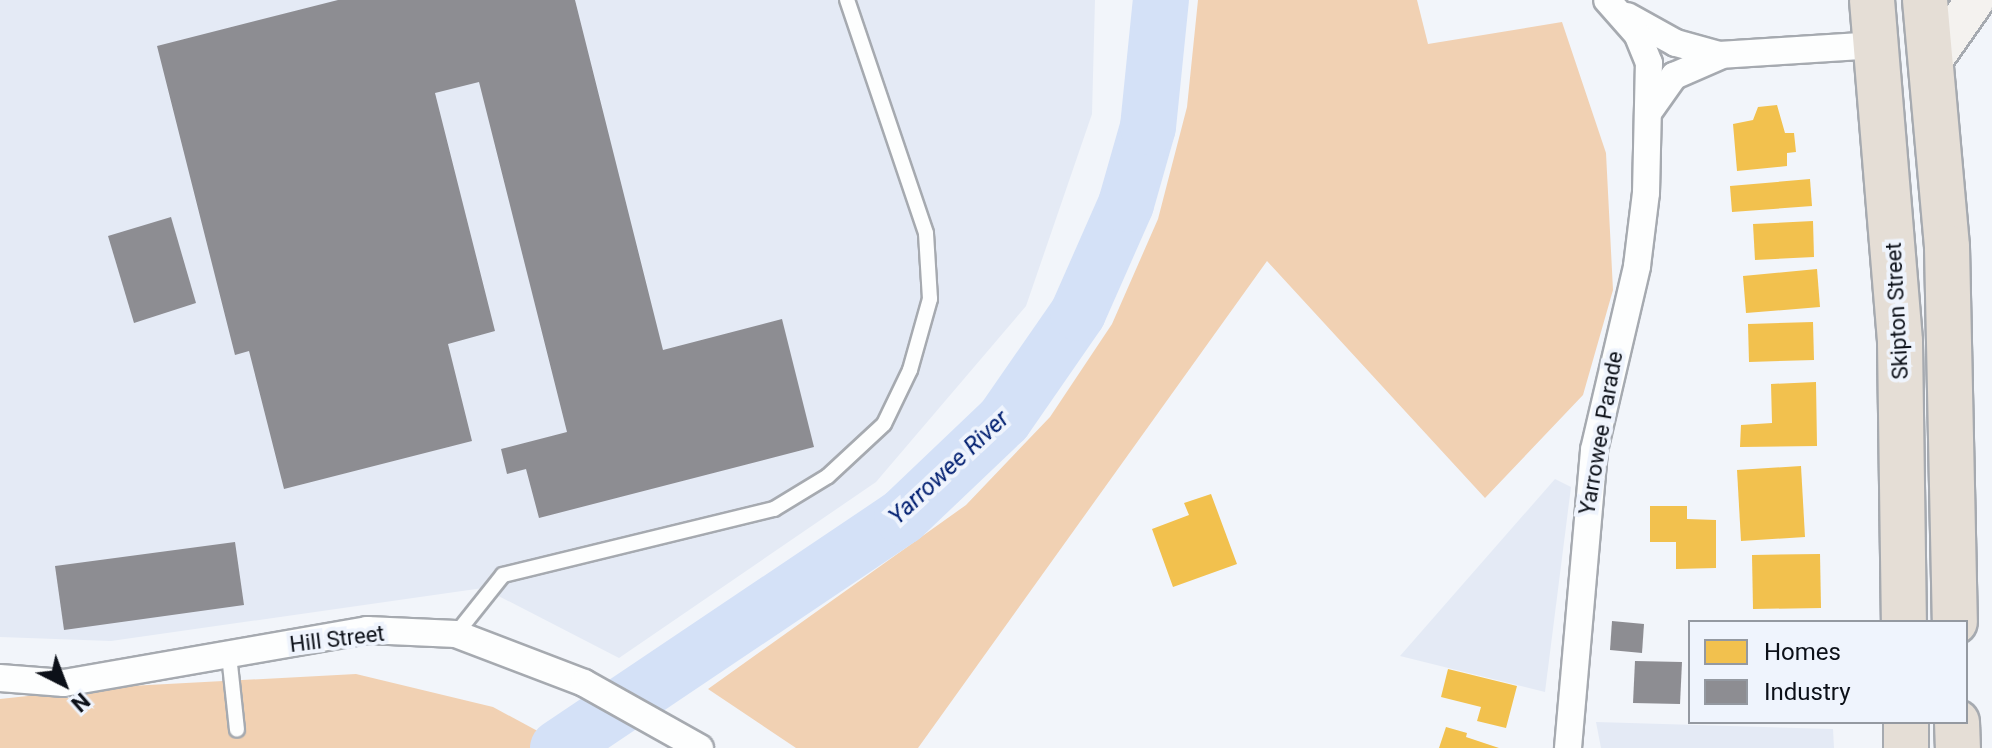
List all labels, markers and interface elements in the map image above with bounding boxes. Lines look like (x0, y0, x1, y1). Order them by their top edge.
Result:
street label: Skipton Street (1880, 242, 1914, 380)
street label: Yarrowee Parade (1574, 349, 1628, 517)
water label: Yarrowee River (883, 405, 1015, 531)
street label: Hill Street (288, 620, 386, 658)
legend (1688, 620, 1968, 724)
text: Homes (1764, 638, 1841, 666)
north arrow (24, 644, 104, 724)
text: Industry (1764, 678, 1850, 706)
text: N (66, 688, 95, 717)

